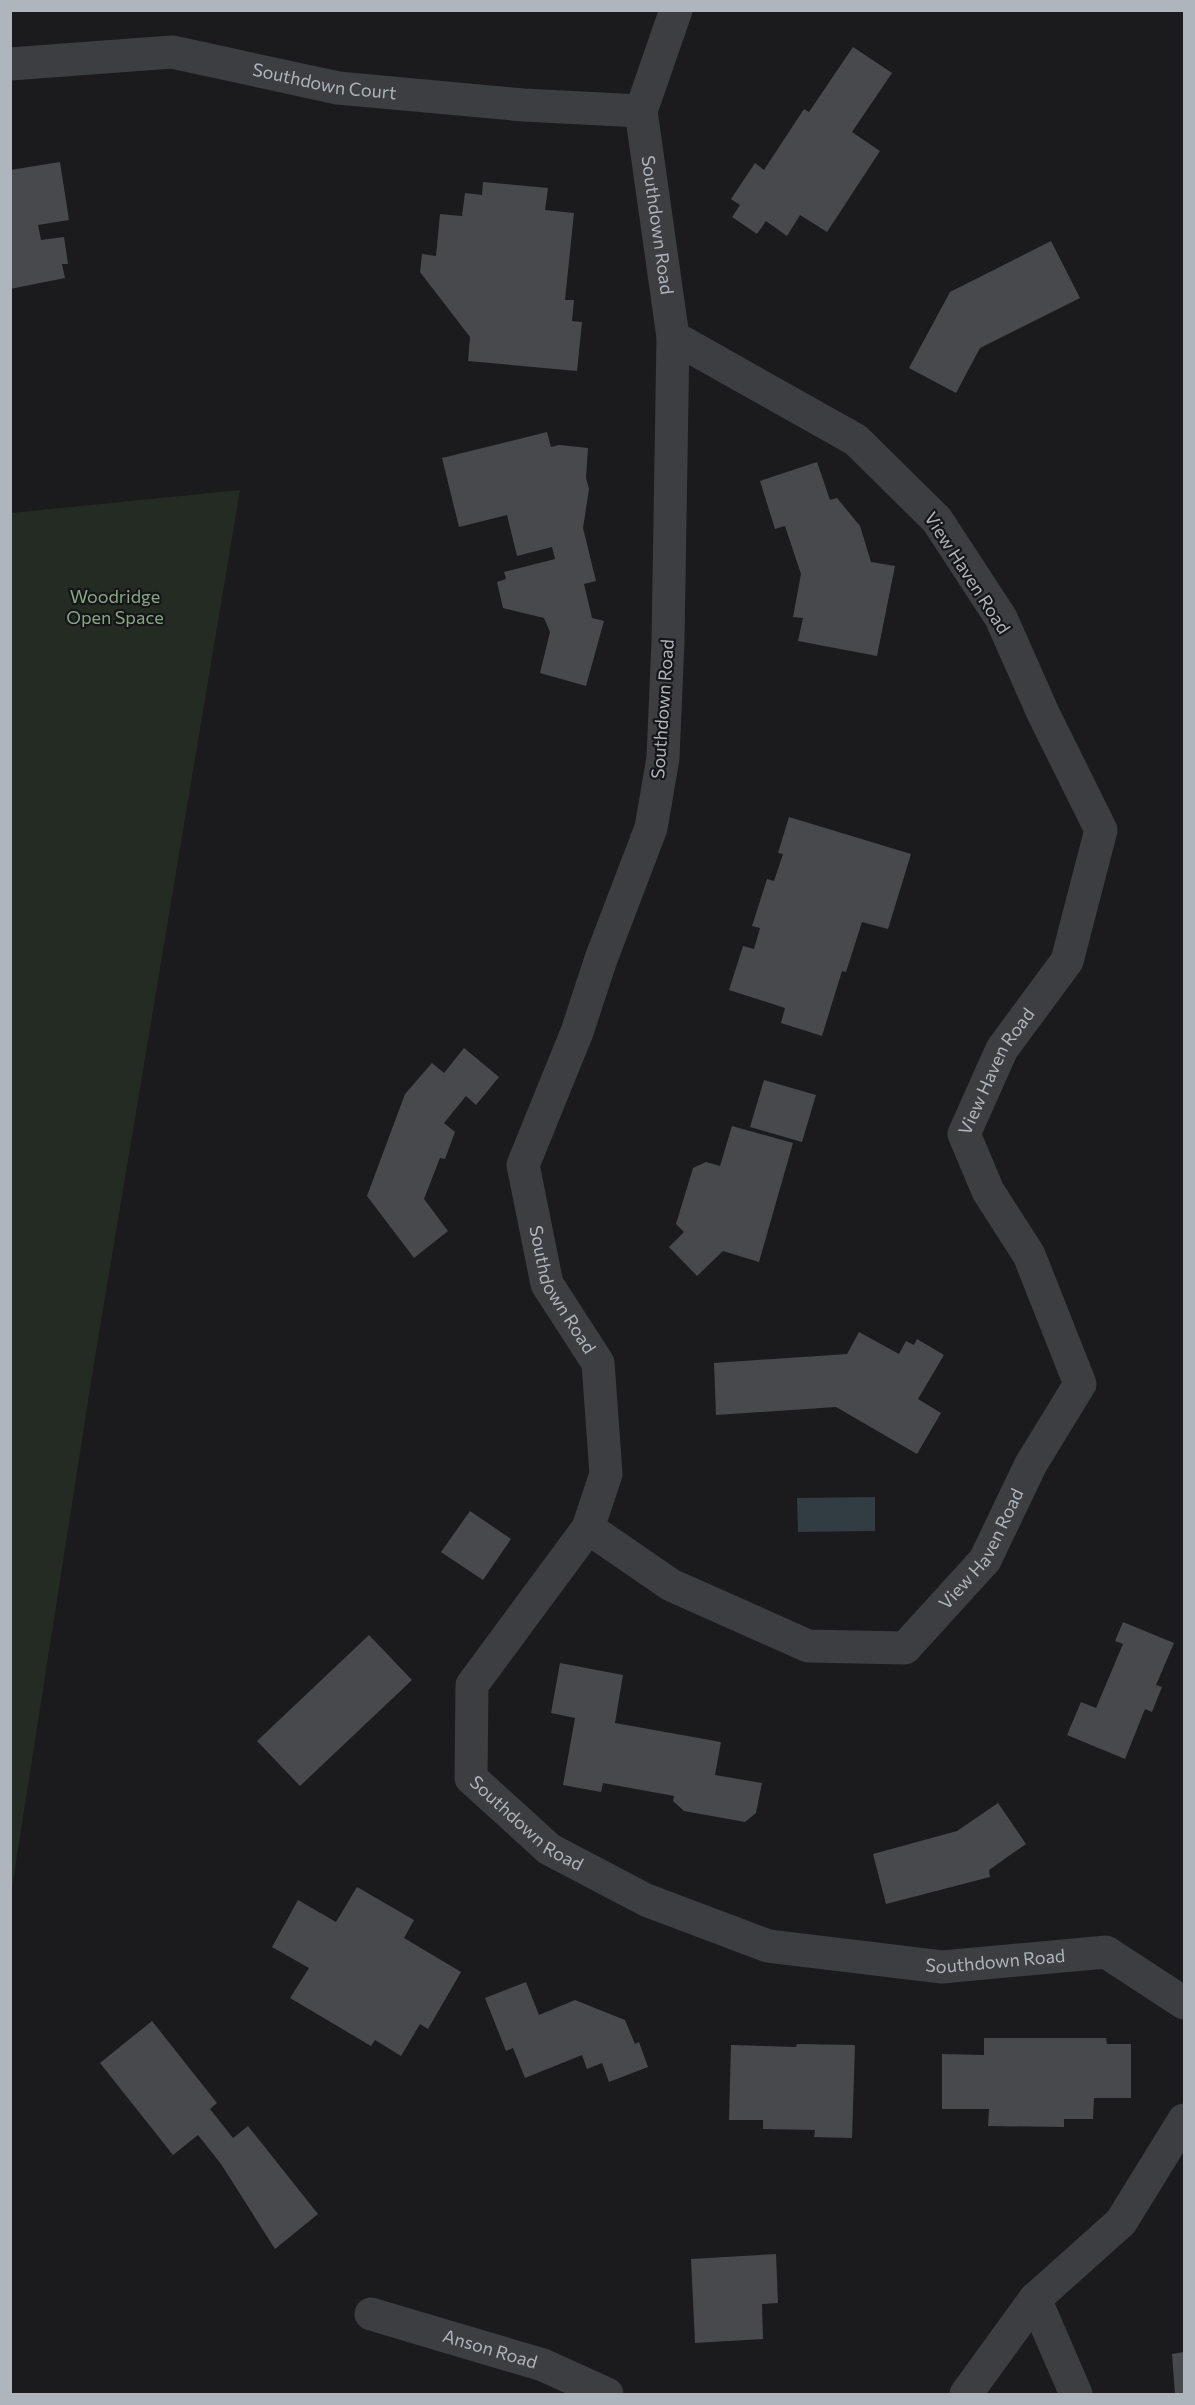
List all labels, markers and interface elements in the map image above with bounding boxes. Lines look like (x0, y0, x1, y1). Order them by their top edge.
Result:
street label: Southdown Court (251, 58, 398, 103)
street label: Southdown Road (637, 154, 679, 296)
street label: View Haven Road (920, 507, 1015, 638)
park label: Woodridge Open Space (66, 585, 164, 628)
street label: Southdown Road (646, 638, 678, 780)
street label: View Haven Road (953, 1003, 1039, 1138)
street label: Southdown Road (525, 1223, 601, 1357)
street label: View Haven Road (934, 1484, 1028, 1613)
street label: Southdown Road (466, 1771, 587, 1875)
street label: Southdown Road (924, 1944, 1066, 1977)
street label: Anson Road (440, 2324, 540, 2373)

